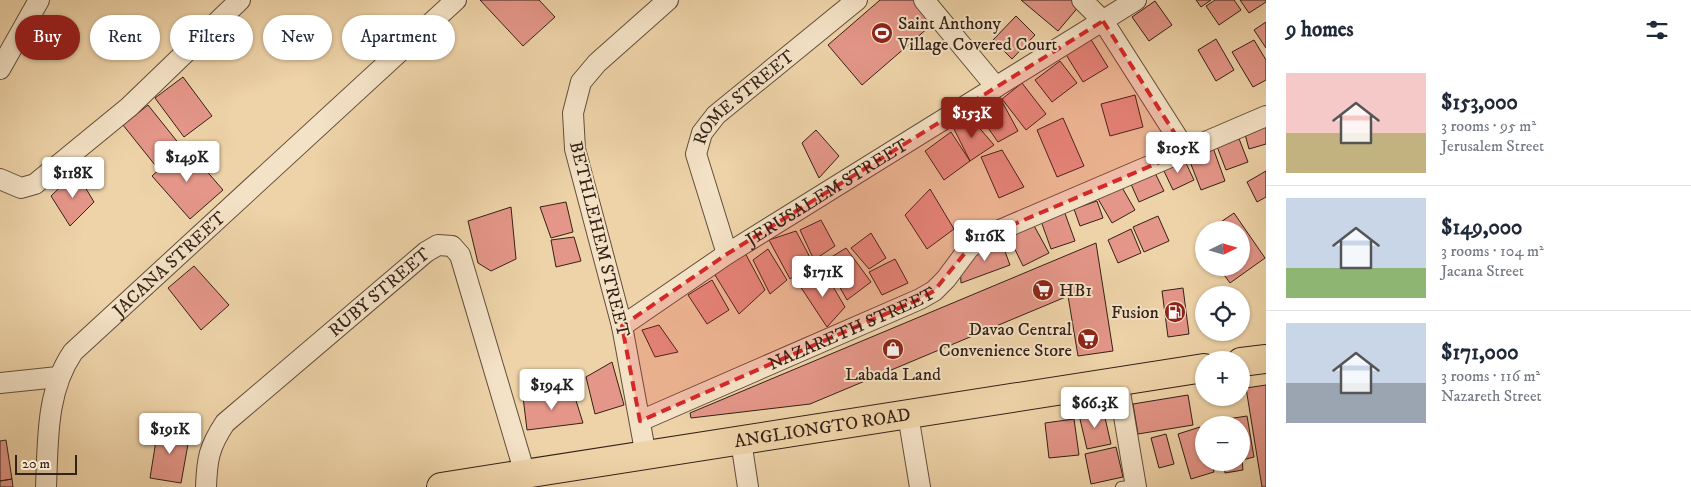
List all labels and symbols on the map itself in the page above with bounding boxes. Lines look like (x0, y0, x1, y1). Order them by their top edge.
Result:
place label: Saint Anthony Village Covered Court (897, 13, 1058, 56)
sports icon: Saint Anthony Village Covered Court (870, 21, 894, 45)
street label: ROME STREET (689, 45, 799, 147)
pin: $153K (937, 96, 1007, 139)
pin: $105K (1143, 132, 1213, 174)
street label: JERUSALEM STREET (741, 134, 913, 252)
street label: BETHLEHEM STREET (564, 139, 634, 340)
pin: $149K (152, 140, 222, 183)
pin: $118K (38, 156, 108, 199)
street label: JACANA STREET (107, 207, 231, 323)
pin: $116K (950, 220, 1020, 262)
north arrow (1195, 221, 1250, 276)
street label: RUBY STREET (324, 243, 435, 342)
pin: $171K (788, 256, 858, 298)
supermarket icon: HB1 (1031, 278, 1055, 302)
place label: HB1 (1059, 280, 1092, 302)
street label: NAZARETH STREET (765, 282, 940, 376)
fuel station icon: Fusion (1163, 300, 1187, 324)
place label: Fusion (1111, 302, 1160, 324)
place label: Davao Central Convenience Store (939, 319, 1073, 362)
supermarket icon: Davao Central Convenience Store (1076, 327, 1100, 351)
shop icon: Labada Land (881, 337, 905, 361)
place label: Labada Land (845, 364, 941, 386)
pin: $194K (517, 368, 587, 411)
pin: $66.3K (1054, 386, 1136, 429)
street label: ANGLIONGTO ROAD (733, 404, 912, 453)
pin: $191K (135, 412, 205, 455)
scale bar (15, 452, 78, 475)

